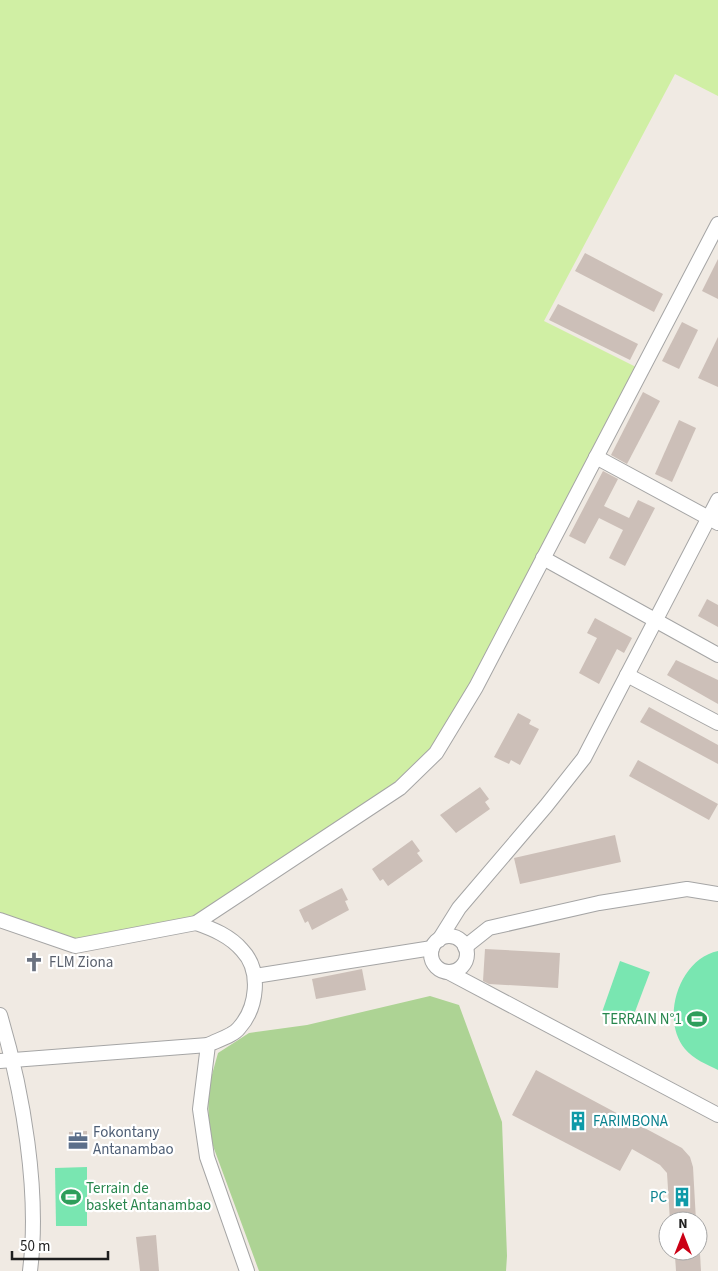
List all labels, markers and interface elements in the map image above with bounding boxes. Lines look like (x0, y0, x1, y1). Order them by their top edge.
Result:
church icon: FLM Ziona (23, 951, 45, 973)
place label: FLM Ziona (49, 952, 113, 973)
sports icon: TERRAIN N°1 (686, 1008, 708, 1030)
place label: TERRAIN N°1 (602, 1009, 682, 1030)
building icon: FARIMBONA (567, 1110, 589, 1132)
place label: FARIMBONA (593, 1111, 669, 1132)
place label: Fokontany Antanambao (93, 1122, 174, 1160)
office icon: Fokontany Antanambao (67, 1130, 89, 1152)
place label: Terrain de basket Antanambao (86, 1178, 211, 1216)
sports icon: Terrain de basket Antanambao (60, 1186, 82, 1208)
building icon: PC (671, 1186, 693, 1208)
place label: PC (650, 1187, 667, 1208)
north arrow (658, 1211, 708, 1261)
text: N (678, 1214, 688, 1234)
scale bar (12, 1228, 109, 1260)
text: 50 m (20, 1236, 50, 1257)

